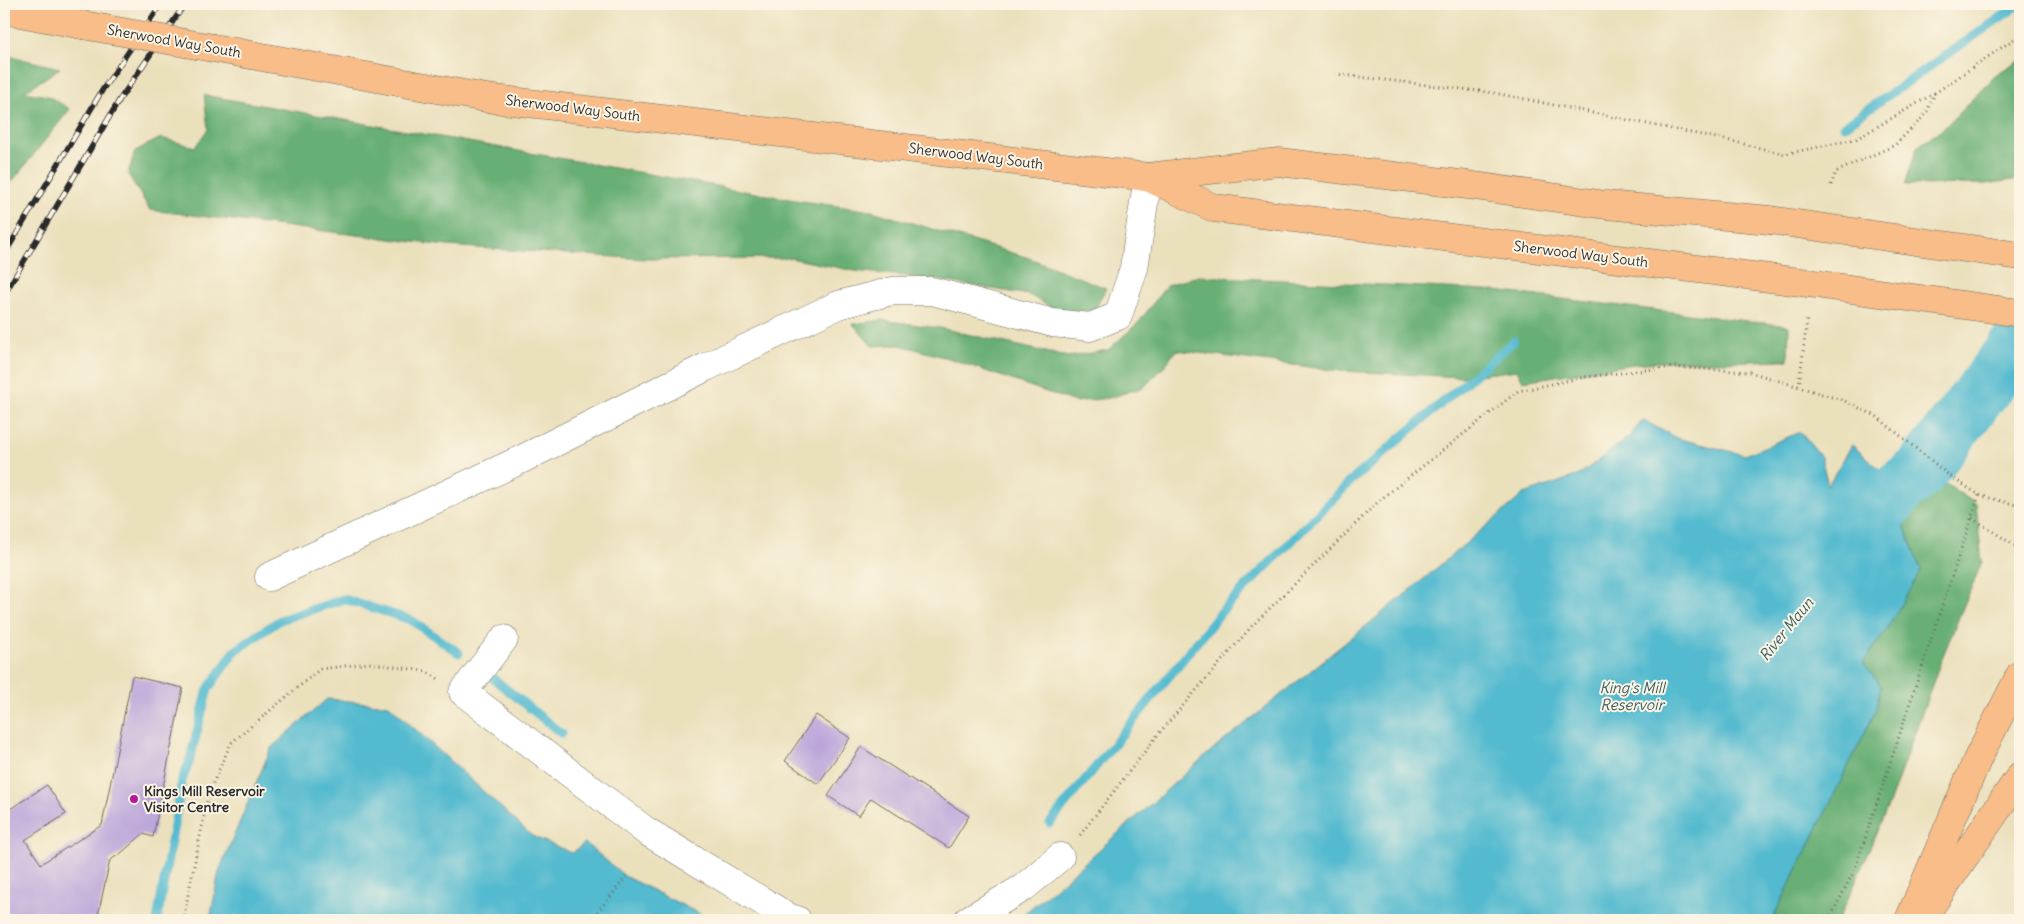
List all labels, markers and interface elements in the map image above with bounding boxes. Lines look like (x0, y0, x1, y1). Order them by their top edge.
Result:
street label: Sherwood Way South (106, 20, 242, 62)
street label: Sherwood Way South (505, 91, 641, 125)
street label: Sherwood Way South (908, 139, 1044, 173)
street label: Sherwood Way South (1513, 237, 1649, 271)
water label: River Maun (1755, 593, 1817, 664)
water label: King's Mill Reservoir (1599, 678, 1667, 714)
place label: Kings Mill Reservoir Visitor Centre (144, 782, 265, 816)
marker: Kings Mill Reservoir Visitor Centre (128, 793, 140, 805)

